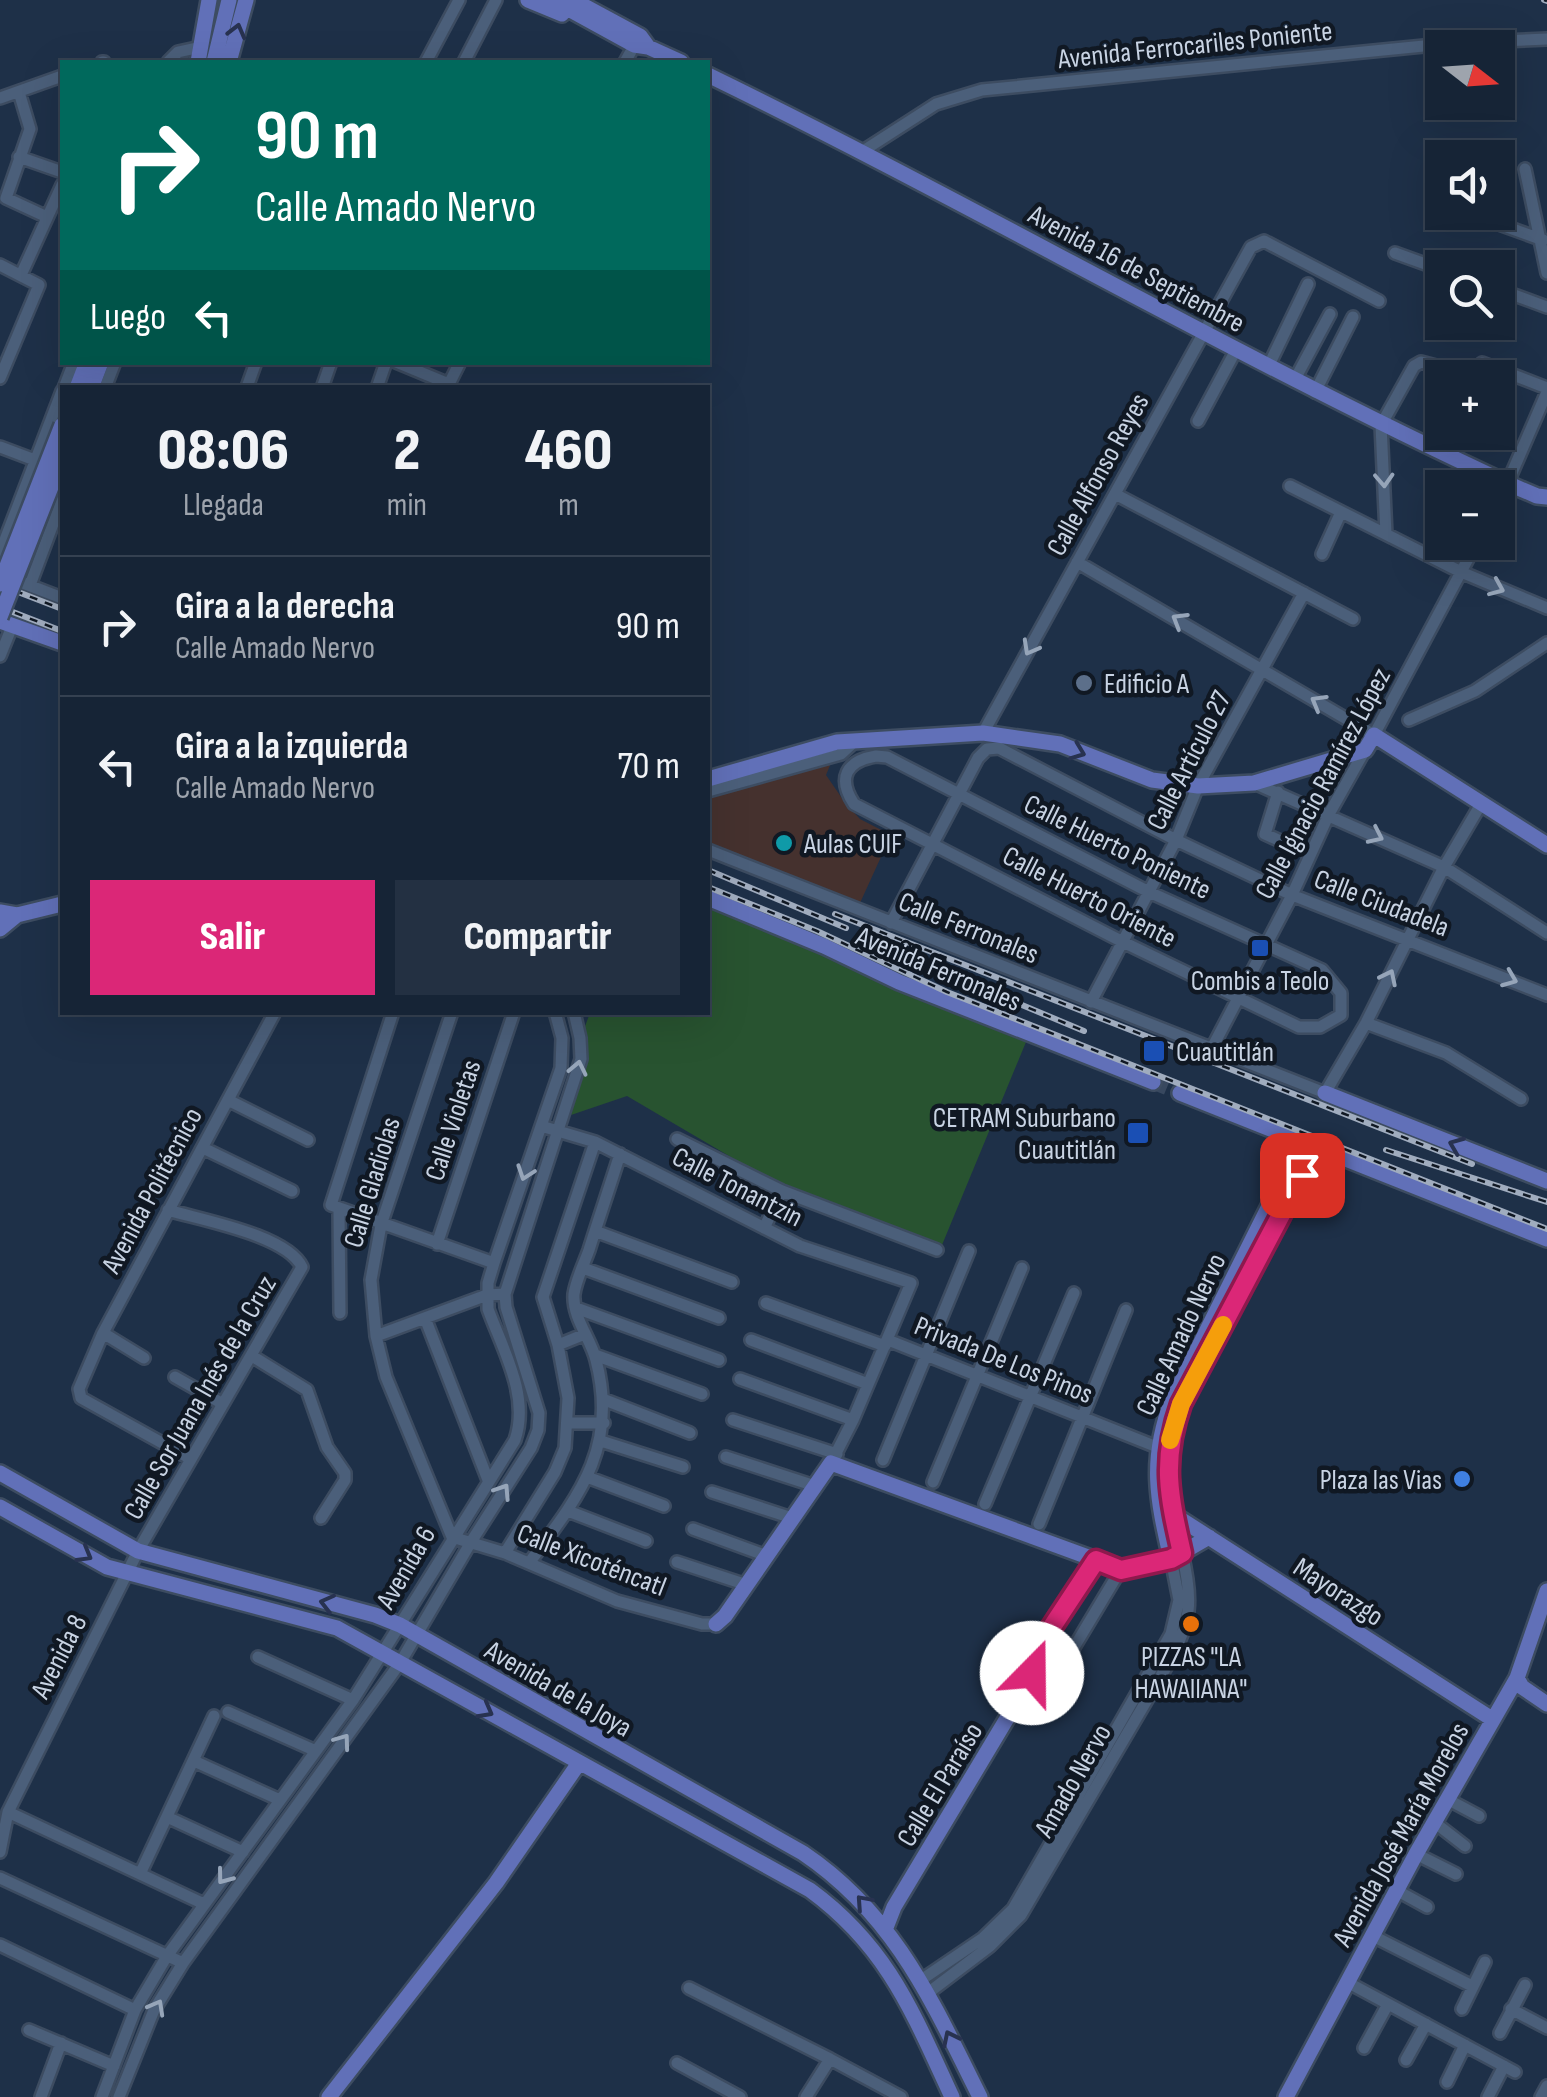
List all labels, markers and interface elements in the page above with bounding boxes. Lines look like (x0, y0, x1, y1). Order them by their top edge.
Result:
street label: Avenida Ferrocariles Poniente (1055, 15, 1334, 76)
one-way arrow (226, 23, 247, 40)
north arrow (1425, 30, 1515, 120)
map controls (1425, 30, 1515, 560)
text: 90 m (255, 95, 379, 179)
icon: right (90, 100, 220, 230)
button: sound (1425, 140, 1515, 230)
text: Calle Amado Nervo (255, 180, 536, 235)
street label: Avenida 16 de Septiembre (1022, 198, 1250, 340)
button: search (1425, 250, 1515, 340)
icon: left (186, 290, 241, 345)
text: Luego (90, 295, 166, 340)
button: + (1425, 360, 1515, 450)
street label: Calle Alfonso Reyes (1040, 388, 1156, 562)
text: 08:06 (158, 415, 289, 487)
text: 2 (393, 415, 420, 487)
text: 460 (525, 415, 612, 487)
button: − (1425, 470, 1515, 560)
one-way arrow (1373, 472, 1394, 488)
text: Llegada (183, 486, 264, 525)
text: min (387, 486, 427, 525)
text: m (558, 486, 579, 525)
one-way arrow (1488, 576, 1505, 596)
text: Gira a la derecha (175, 584, 395, 629)
icon: right (90, 599, 145, 654)
text: 90 m (616, 604, 680, 649)
one-way arrow (1172, 613, 1190, 632)
text: Calle Amado Nervo (175, 629, 375, 668)
one-way arrow (1022, 637, 1042, 655)
street label: Calle Ignacio Ramírez López (1249, 663, 1398, 905)
place label: Edificio A (1104, 668, 1190, 701)
marker: Edificio A (1073, 672, 1095, 694)
street label: Calle Artículo 27 (1140, 686, 1238, 836)
one-way arrow (1311, 695, 1329, 715)
text: Gira a la izquierda (175, 724, 408, 769)
icon: left (90, 739, 145, 794)
one-way arrow (1068, 740, 1086, 760)
text: 70 m (618, 744, 680, 789)
text: Calle Amado Nervo (175, 769, 375, 808)
street label: Calle Huerto Poniente (1019, 788, 1216, 907)
one-way arrow (1366, 823, 1384, 843)
place label: Aulas CUIF (803, 828, 902, 861)
marker: Aulas CUIF (773, 832, 795, 854)
street label: Calle Huerto Oriente (997, 840, 1181, 955)
street label: Calle Ciudadela (1309, 863, 1454, 944)
button: Salir (90, 880, 375, 995)
button: Compartir (395, 880, 680, 995)
street label: Calle Ferronales (894, 885, 1043, 971)
street label: Avenida Ferronales (850, 919, 1026, 1019)
marker: Combis a Teolo (1249, 937, 1271, 959)
place label: Combis a Teolo (1191, 965, 1329, 998)
one-way arrow (1500, 968, 1518, 988)
one-way arrow (1376, 969, 1396, 987)
place label: Cuautitlán (1176, 1036, 1274, 1069)
marker: Cuautitlán (1141, 1038, 1167, 1064)
street label: Calle Violetas (418, 1056, 488, 1185)
one-way arrow (566, 1060, 587, 1077)
street label: Avenida Politécnico (94, 1102, 210, 1280)
place label: CETRAM Suburbano Cuautitlán (933, 1102, 1116, 1167)
street label: Calle Gladiolas (337, 1113, 408, 1252)
marker: CETRAM Suburbano Cuautitlán (1125, 1120, 1151, 1146)
pin (1260, 1133, 1345, 1218)
one-way arrow (1449, 1137, 1466, 1157)
street label: Calle Tonantzin (667, 1140, 808, 1234)
icon: arrive (1275, 1148, 1330, 1203)
one-way arrow (516, 1163, 537, 1180)
street label: Calle Amado Nervo (1129, 1248, 1233, 1421)
street label: Calle Sor Juana Inés de la Cruz (117, 1270, 284, 1526)
street label: Privada De Los Pinos (909, 1310, 1097, 1411)
place label: Plaza las Vias (1320, 1464, 1442, 1497)
marker: Plaza las Vias (1451, 1468, 1473, 1490)
one-way arrow (491, 1484, 510, 1502)
street label: Calle Xicoténcatl (512, 1517, 671, 1604)
street label: Avenida 6 (369, 1521, 443, 1616)
one-way arrow (74, 1543, 92, 1562)
street label: Mayorazgo (1287, 1551, 1389, 1633)
one-way arrow (319, 1593, 336, 1614)
street label: Avenida 8 (24, 1609, 94, 1705)
marker: PIZZAS "LA HAWAIIANA" (1180, 1613, 1202, 1635)
position arrow (980, 1621, 1084, 1725)
street label: Avenida de la Joya (478, 1634, 637, 1745)
place label: PIZZAS "LA HAWAIIANA" (1135, 1641, 1247, 1706)
one-way arrow (475, 1698, 493, 1718)
street label: Calle El Paraíso (890, 1717, 990, 1853)
street label: Avenida José María Morelos (1326, 1717, 1476, 1953)
street label: Amado Nervo (1027, 1718, 1119, 1844)
one-way arrow (331, 1734, 349, 1752)
one-way arrow (219, 1866, 236, 1884)
one-way arrow (856, 1895, 874, 1914)
one-way arrow (144, 2000, 164, 2018)
one-way arrow (943, 2031, 963, 2049)

